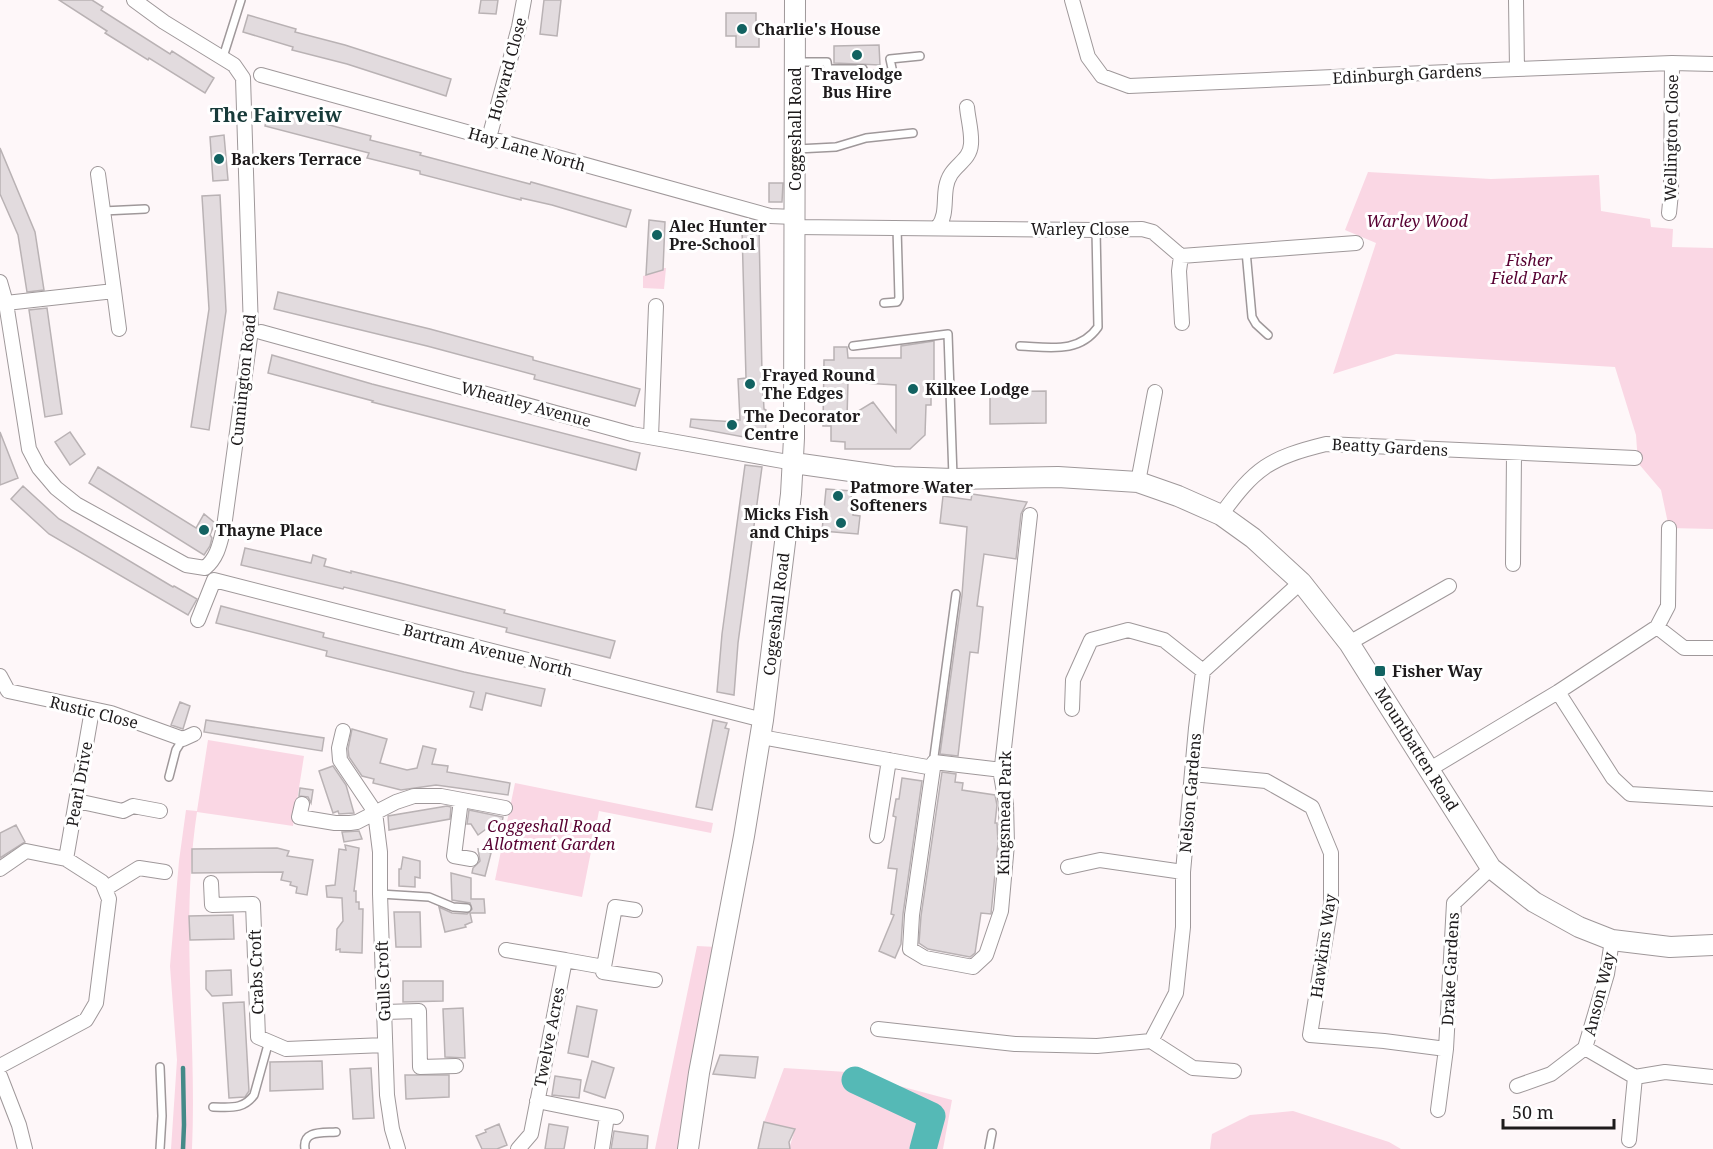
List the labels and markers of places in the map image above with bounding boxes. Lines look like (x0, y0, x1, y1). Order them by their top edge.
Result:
place label: Charlie's House (754, 18, 881, 40)
marker: Charlie's House (735, 22, 749, 36)
marker: Travelodge Bus Hire (850, 48, 864, 62)
place label: Travelodge Bus Hire (812, 63, 902, 103)
place label: Backers Terrace (231, 148, 362, 170)
marker: Backers Terrace (212, 152, 226, 166)
place label: Alec Hunter Pre-School (669, 215, 768, 255)
marker: Alec Hunter Pre-School (650, 228, 664, 242)
place label: Frayed Round The Edges (762, 364, 876, 404)
marker: Frayed Round The Edges (743, 377, 757, 391)
place label: Kilkee Lodge (925, 378, 1029, 400)
marker: Kilkee Lodge (906, 382, 920, 396)
place label: The Decorator Centre (744, 405, 861, 445)
marker: The Decorator Centre (725, 418, 739, 432)
place label: Patmore Water Softeners (850, 476, 974, 516)
marker: Patmore Water Softeners (831, 489, 845, 503)
place label: Micks Fish and Chips (744, 503, 829, 543)
marker: Micks Fish and Chips (834, 516, 848, 530)
place label: Thayne Place (216, 519, 323, 541)
marker: Thayne Place (197, 523, 211, 537)
place label: Fisher Way (1392, 660, 1483, 682)
marker: Fisher Way (1373, 664, 1387, 678)

